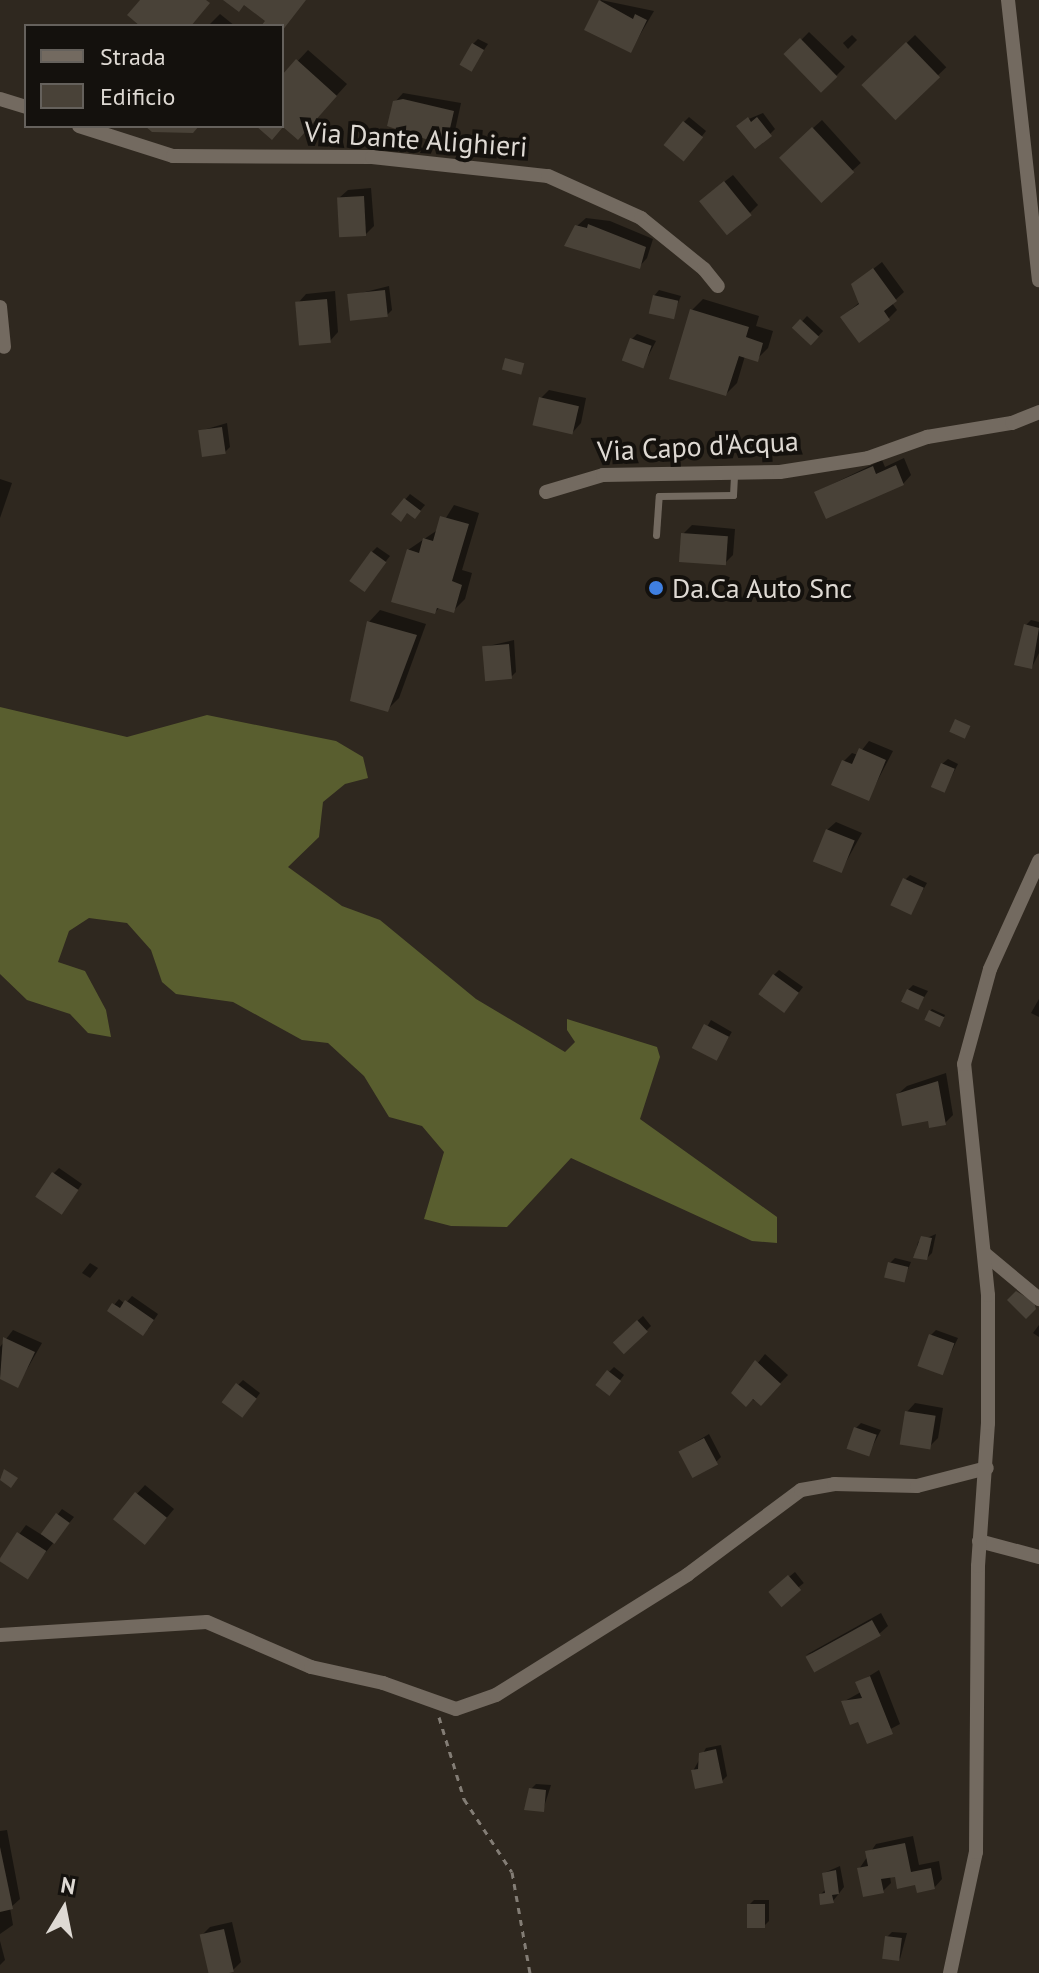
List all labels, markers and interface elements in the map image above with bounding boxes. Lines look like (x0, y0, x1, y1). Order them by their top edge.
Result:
legend (24, 24, 284, 128)
text: Strada (100, 41, 166, 72)
text: Edificio (100, 81, 175, 112)
street label: Via Dante Alighieri (303, 114, 529, 164)
street label: Via Capo d'Acqua (596, 424, 800, 468)
place label: Da.Ca Auto Snc (672, 571, 853, 605)
marker: Da.Ca Auto Snc (647, 579, 665, 597)
north arrow (24, 1869, 104, 1949)
text: N (59, 1870, 78, 1900)

